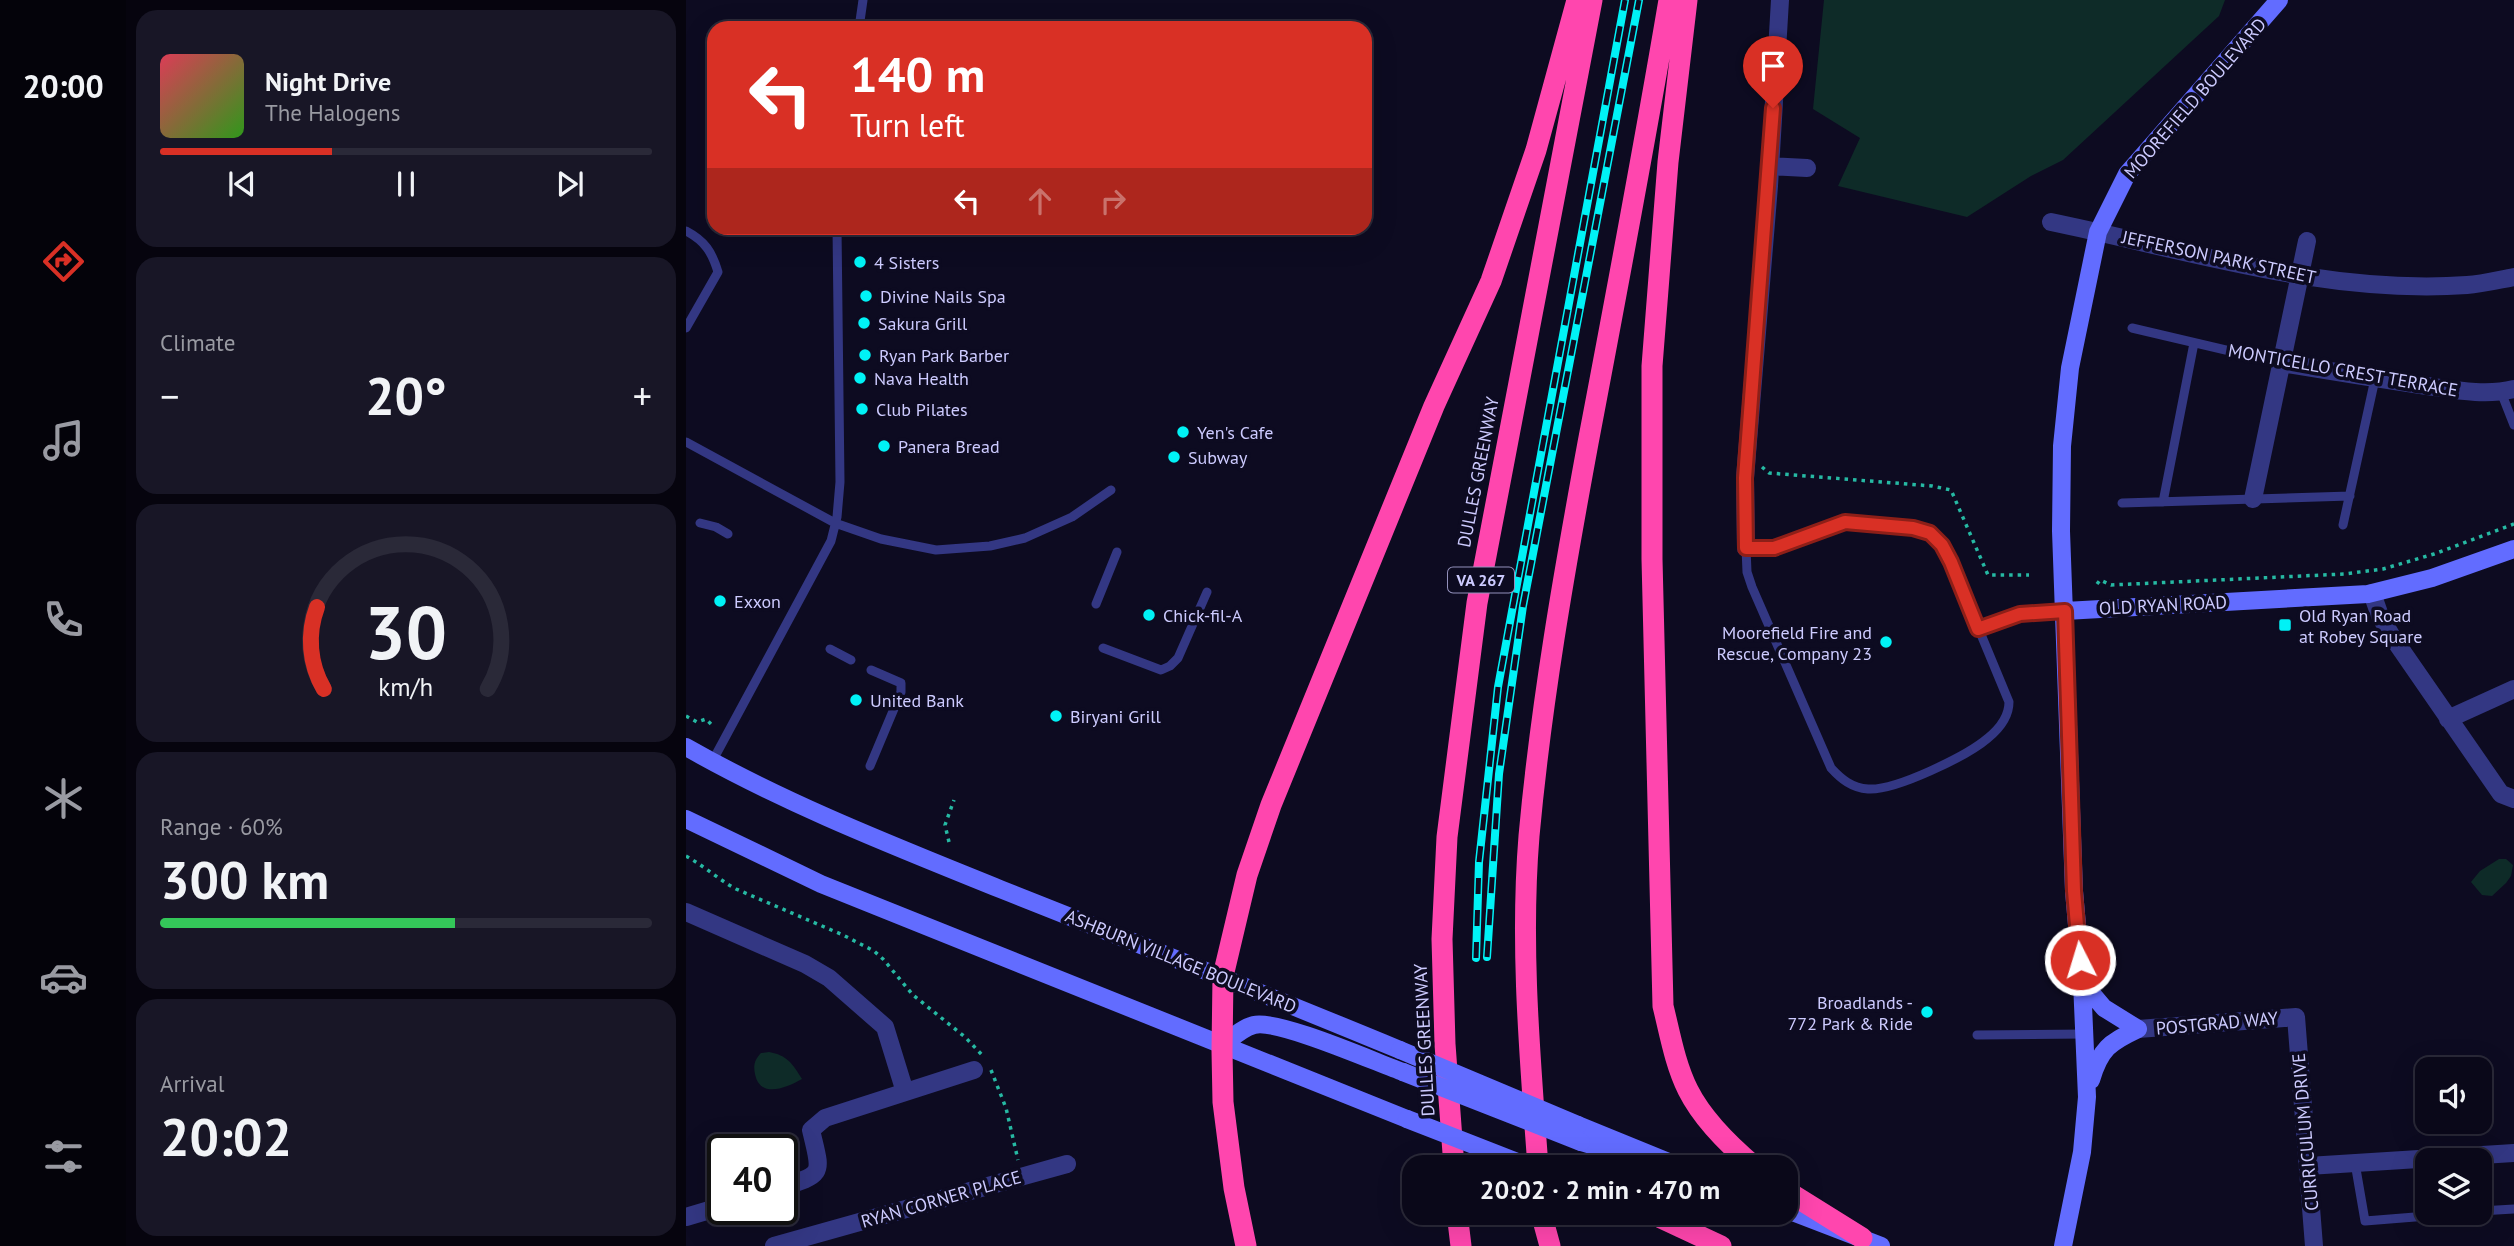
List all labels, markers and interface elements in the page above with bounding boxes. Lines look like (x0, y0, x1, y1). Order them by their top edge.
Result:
street label: MOOREFIELD BOULEVARD (2119, 13, 2271, 183)
pin (1743, 36, 1803, 108)
text: 140 m (850, 42, 985, 106)
icon: arrive (1754, 47, 1792, 85)
icon: left (735, 49, 826, 140)
text: 20:00 (22, 65, 104, 107)
text: Night Drive (265, 65, 391, 98)
text: The Halogens (265, 98, 400, 127)
text: Turn left (850, 104, 965, 146)
icon: previous (223, 165, 261, 203)
icon: pause (387, 165, 425, 203)
icon: next (551, 165, 589, 203)
icon: left (948, 182, 986, 220)
icon: ahead (1021, 182, 1059, 220)
icon: right (1094, 182, 1132, 220)
street label: JEFFERSON PARK STREET (2119, 225, 2318, 289)
icon: directions (39, 237, 88, 286)
place label: 4 Sisters (874, 251, 939, 274)
marker: 4 Sisters (852, 254, 868, 270)
place label: Divine Nails Spa (880, 285, 1006, 308)
marker: Divine Nails Spa (858, 288, 874, 304)
place label: Sakura Grill (878, 312, 968, 335)
marker: Sakura Grill (856, 315, 872, 331)
text: Climate (160, 328, 235, 357)
street label: MONTICELLO CREST TERRACE (2226, 338, 2460, 402)
place label: Ryan Park Barber (879, 344, 1009, 367)
marker: Ryan Park Barber (857, 347, 873, 363)
text: 20° (365, 362, 447, 429)
place label: Nava Health (874, 367, 969, 390)
marker: Nava Health (852, 370, 868, 386)
text: − (160, 371, 179, 420)
text: + (633, 371, 652, 420)
street label: DULLES GREENWAY (1452, 395, 1504, 549)
place label: Club Pilates (876, 398, 967, 421)
marker: Club Pilates (854, 401, 870, 417)
icon: music (39, 416, 88, 465)
place label: Yen's Cafe (1197, 421, 1273, 444)
marker: Yen's Cafe (1175, 424, 1191, 440)
place label: Panera Bread (898, 435, 1000, 458)
marker: Panera Bread (876, 438, 892, 454)
place label: Subway (1188, 446, 1248, 469)
marker: Subway (1166, 449, 1182, 465)
road number: VA 267 (1448, 568, 1514, 593)
text: 30 (365, 585, 447, 679)
place label: Exxon (734, 590, 781, 613)
street label: OLD RYAN ROAD (2098, 590, 2228, 620)
marker: Exxon (712, 593, 728, 609)
icon: phone (39, 595, 88, 644)
place label: Chick-fil-A (1163, 604, 1243, 627)
place label: Old Ryan Road at Robey Square (2299, 604, 2422, 648)
marker: Chick-fil-A (1141, 607, 1157, 623)
marker: Old Ryan Road at Robey Square (2277, 617, 2293, 633)
place label: Moorefield Fire and Rescue, Company 23 (1716, 621, 1872, 665)
marker: Moorefield Fire and Rescue, Company 23 (1878, 634, 1894, 650)
text: km/h (379, 671, 433, 703)
place label: United Bank (870, 689, 964, 712)
marker: United Bank (848, 692, 864, 708)
place label: Biryani Grill (1070, 705, 1161, 728)
marker: Biryani Grill (1048, 708, 1064, 724)
icon: climate (39, 774, 88, 823)
text: Range · 60% (160, 812, 283, 841)
text: 300 km (160, 846, 329, 913)
street label: ASHBURN VILLAGE BOULEVARD (1062, 904, 1300, 1018)
position arrow (2043, 923, 2117, 997)
icon: car (39, 953, 88, 1002)
street label: DULLES GREENWAY (1409, 963, 1439, 1117)
place label: Broadlands - 772 Park & Ride (1788, 991, 1913, 1035)
marker: Broadlands - 772 Park & Ride (1919, 1004, 1935, 1020)
street label: POSTGRAD WAY (2155, 1006, 2279, 1040)
street label: CURRICULUM DRIVE (2287, 1052, 2323, 1212)
map controls (2415, 1057, 2492, 1225)
button: sound (2415, 1057, 2492, 1134)
text: Arrival (160, 1069, 224, 1098)
text: 20:02 (160, 1103, 292, 1170)
icon: filters (39, 1132, 88, 1181)
speed limit sign: 40 (707, 1134, 798, 1225)
button: layers (2415, 1148, 2492, 1225)
street label: RYAN CORNER PLACE (858, 1165, 1024, 1233)
text: 20:02 · 2 min · 470 m (1480, 1173, 1720, 1206)

